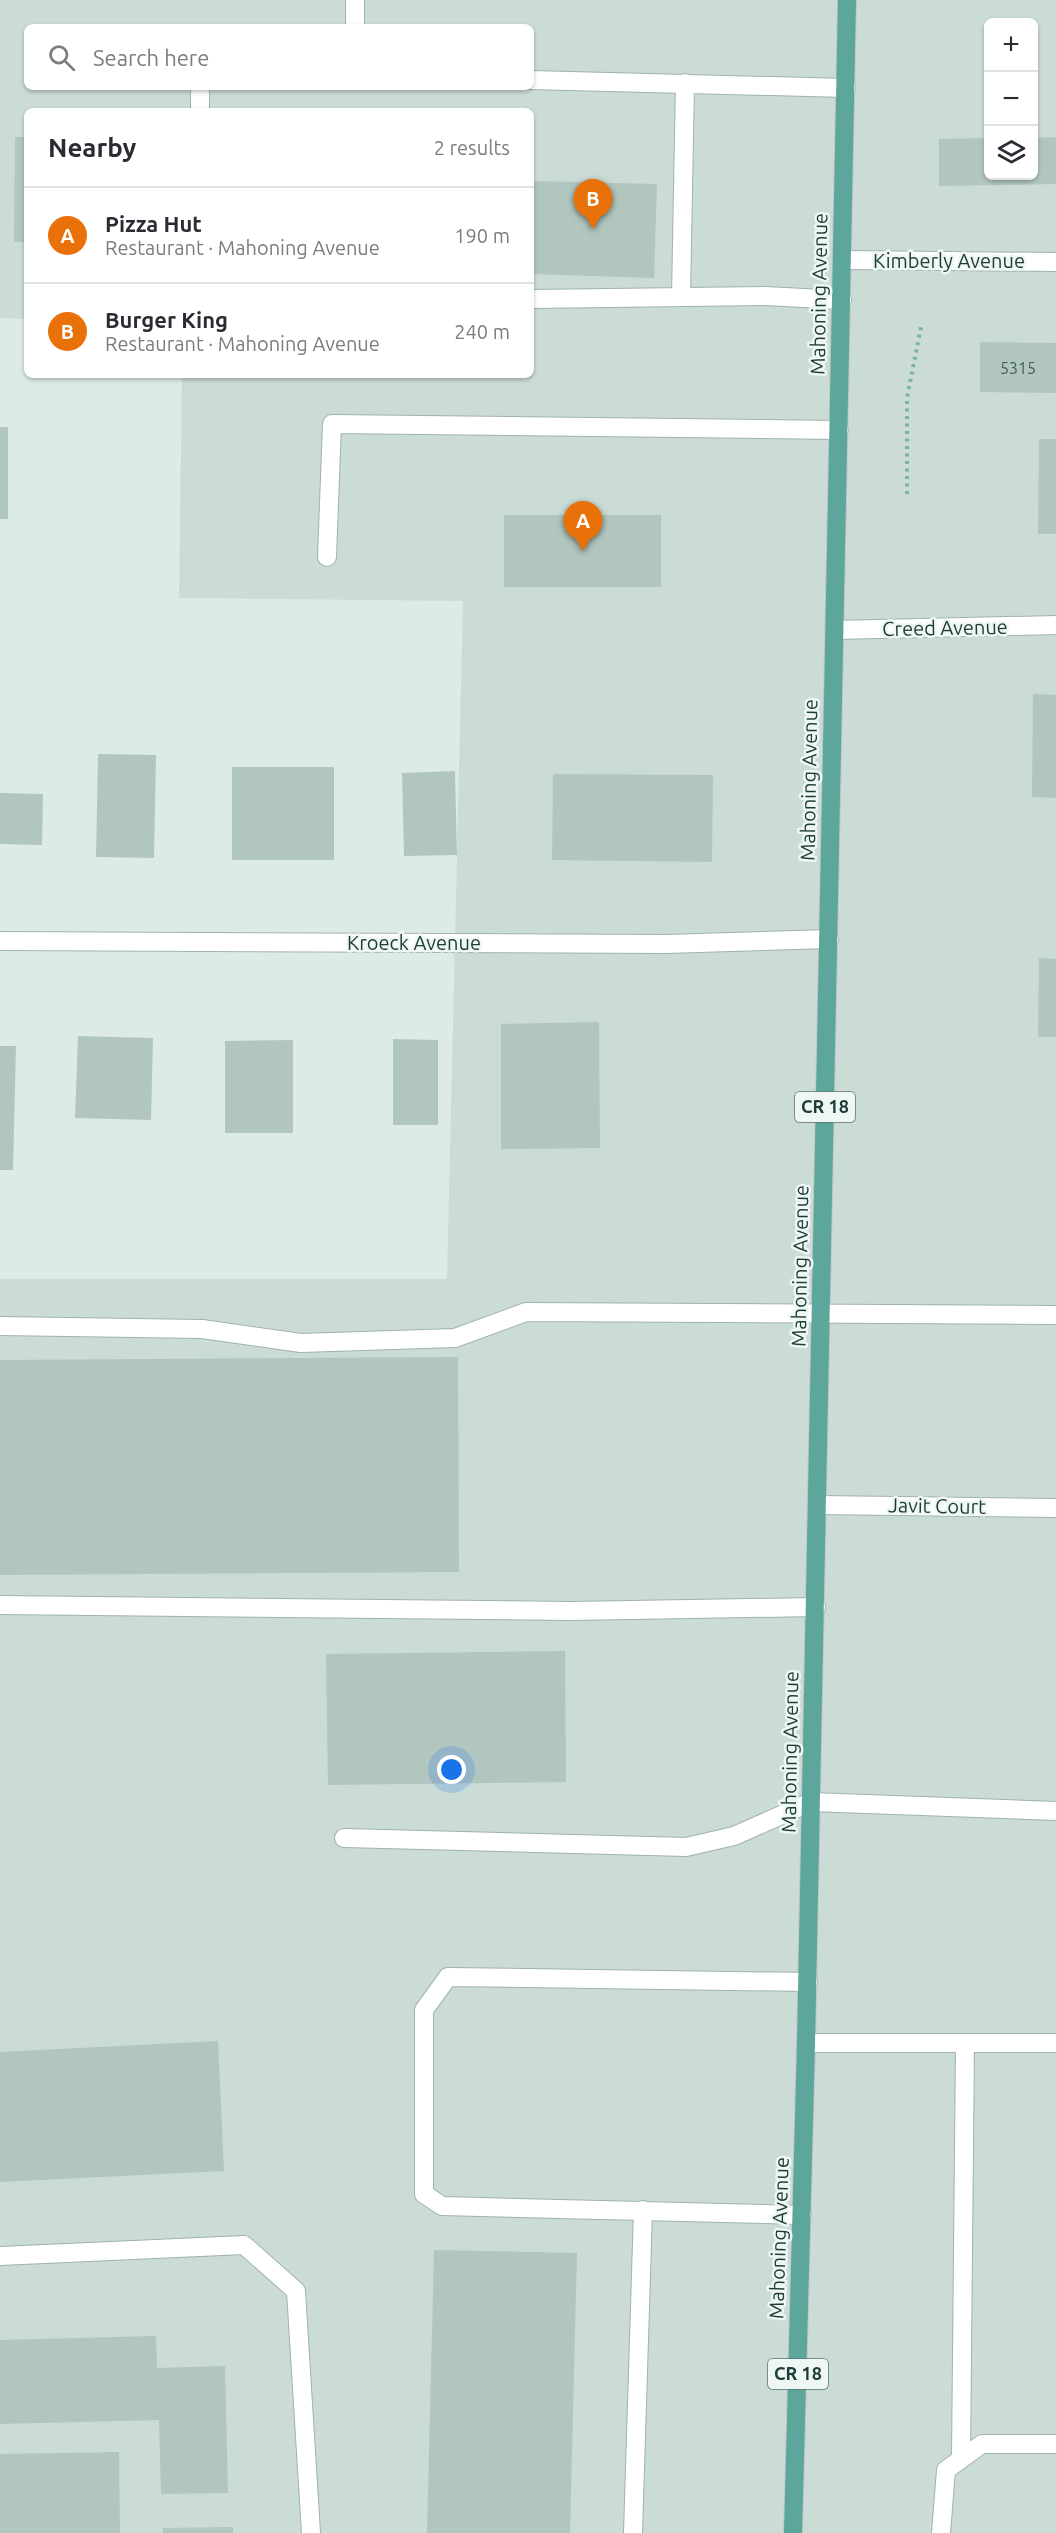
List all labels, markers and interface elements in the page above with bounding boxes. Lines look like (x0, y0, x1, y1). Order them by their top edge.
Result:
map controls (984, 18, 1038, 180)
button: + (984, 18, 1038, 72)
search box (24, 24, 534, 90)
icon: search (45, 41, 78, 74)
text: Search here (93, 45, 209, 70)
button: − (984, 72, 1038, 126)
button: layers (984, 126, 1038, 180)
text: Nearby (48, 133, 136, 162)
text: 2 results (434, 136, 510, 159)
pin: B (574, 180, 612, 229)
text: Pizza Hut (105, 211, 202, 236)
street label: Mahoning Avenue (806, 213, 831, 375)
text: A (60, 224, 75, 247)
text: 190 m (454, 224, 510, 247)
text: Restaurant · Mahoning Avenue (105, 236, 380, 259)
street label: Kimberly Avenue (873, 249, 1025, 272)
text: Burger King (105, 307, 228, 332)
text: B (61, 320, 74, 343)
text: 240 m (454, 320, 510, 343)
text: Restaurant · Mahoning Avenue (105, 332, 380, 355)
house number: 5315 (1000, 359, 1036, 377)
pin: A (564, 502, 602, 551)
street label: Creed Avenue (882, 615, 1008, 640)
street label: Mahoning Avenue (796, 699, 821, 861)
street label: Kroeck Avenue (347, 931, 481, 954)
road number: CR 18 (795, 1092, 855, 1122)
street label: Mahoning Avenue (787, 1185, 812, 1347)
street label: Javit Court (888, 1493, 986, 1518)
street label: Mahoning Avenue (777, 1671, 802, 1833)
your location (437, 1755, 466, 1784)
street label: Mahoning Avenue (764, 2157, 793, 2319)
road number: CR 18 (768, 2359, 828, 2389)

